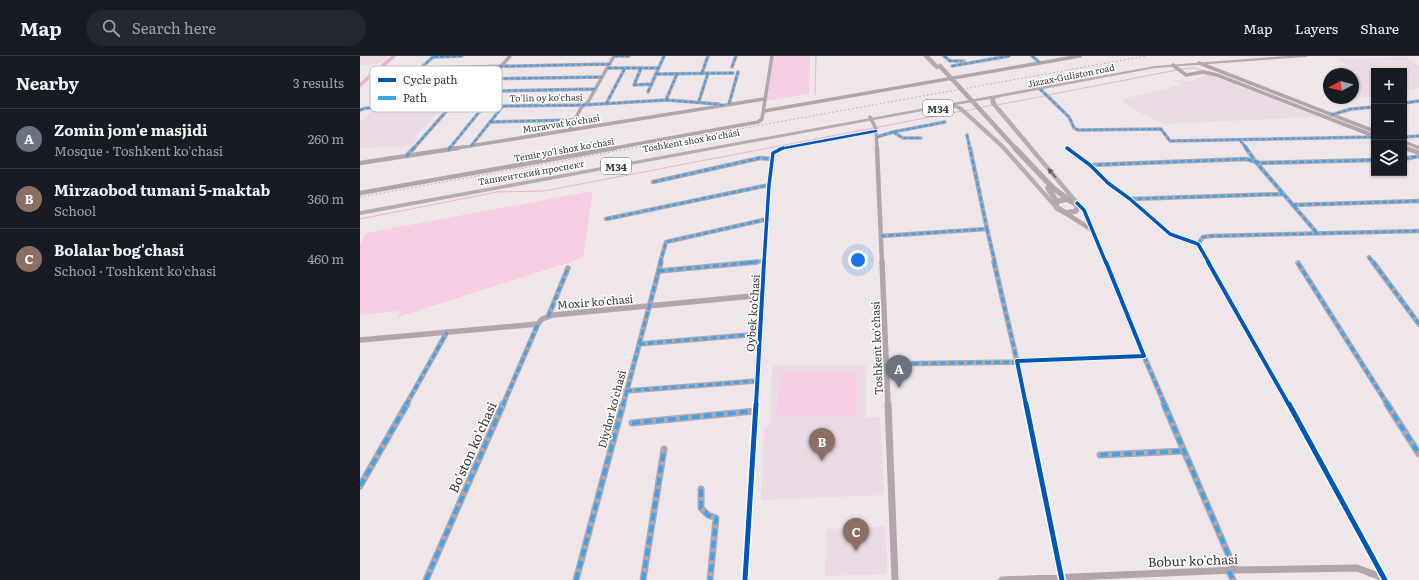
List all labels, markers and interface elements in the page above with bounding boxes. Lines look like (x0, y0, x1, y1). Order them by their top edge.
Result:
search box (86, 10, 366, 46)
text: Map (20, 14, 62, 42)
text: Search here (132, 16, 216, 39)
icon: search (100, 17, 122, 39)
text: Map (1243, 18, 1273, 38)
text: Layers (1295, 18, 1338, 38)
text: Share (1360, 18, 1399, 38)
street label: Jizzax-Guliston road (1026, 60, 1116, 90)
legend (370, 66, 502, 112)
north arrow (1323, 68, 1359, 104)
map controls (1371, 68, 1407, 176)
button: + (1371, 68, 1407, 104)
text: Nearby (16, 70, 79, 95)
text: Cycle path (403, 71, 458, 87)
text: 3 results (293, 73, 344, 92)
text: Path (403, 89, 427, 105)
street label: To'lin oy ko'chasi (509, 89, 583, 105)
road number: M34 (923, 100, 953, 116)
button: − (1371, 104, 1407, 140)
street label: Muravvat ko'chasi (521, 110, 601, 136)
text: Zomin jom'e masjidi (54, 118, 208, 141)
street label: Toshkent shox ko'chasi (641, 125, 741, 155)
text: A (24, 129, 34, 148)
text: 260 m (308, 129, 344, 148)
street label: Temir yo'l shox ko'chasi (513, 133, 615, 165)
button: layers (1371, 140, 1407, 176)
text: Mosque · Toshkent ko'chasi (54, 141, 223, 160)
street label: Ташкентский проспект (477, 156, 585, 188)
road number: M34 (601, 158, 631, 174)
one-way arrow (1047, 168, 1056, 179)
text: Mirzaobod tumani 5-maktab (54, 178, 270, 201)
text: B (25, 189, 33, 208)
text: 360 m (307, 189, 344, 208)
text: School (54, 201, 96, 220)
text: Bolalar bog'chasi (54, 238, 184, 261)
text: C (24, 249, 34, 268)
text: 460 m (307, 249, 344, 268)
your location (848, 250, 868, 270)
text: School · Toshkent ko'chasi (54, 261, 216, 280)
street label: Oybek ko’chasi (741, 273, 763, 352)
street label: Moxir ko'chasi (556, 290, 634, 312)
street label: Toshkent ko'chasi (866, 301, 886, 395)
pin: A (886, 355, 912, 388)
street label: Diydor ko'chasi (593, 368, 629, 450)
street label: Bo'ston ko'chasi (443, 398, 501, 496)
pin: B (809, 428, 835, 461)
pin: C (843, 518, 869, 551)
street label: Bobur ko'chasi (1148, 549, 1239, 571)

